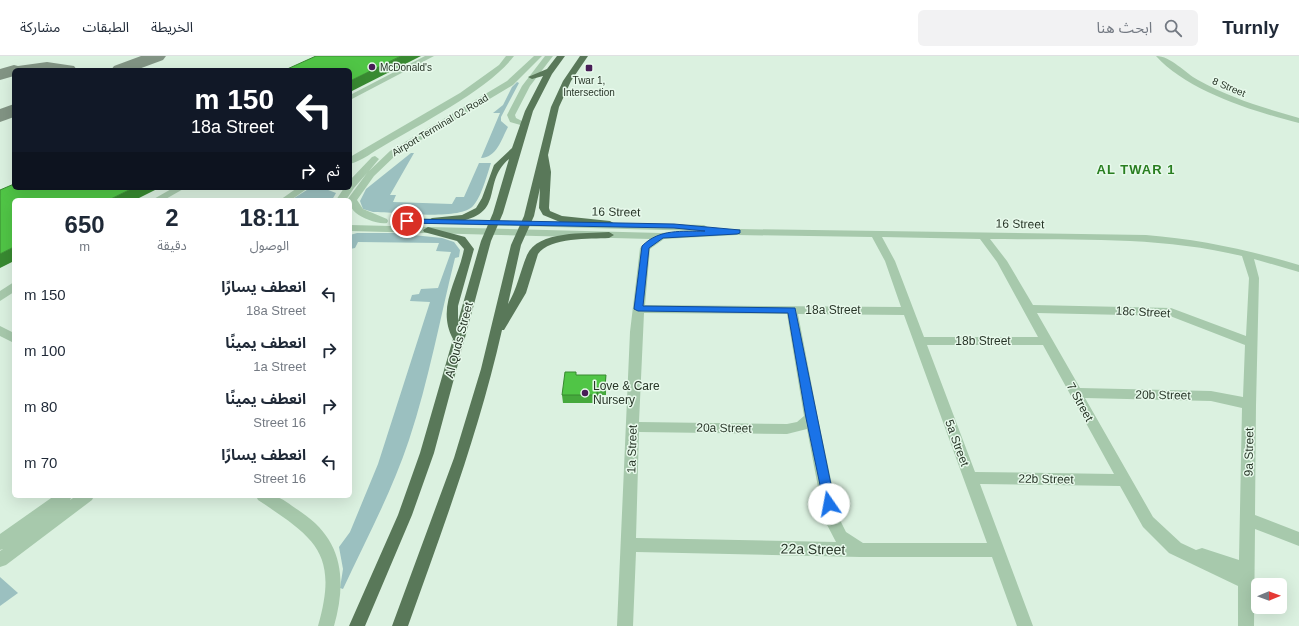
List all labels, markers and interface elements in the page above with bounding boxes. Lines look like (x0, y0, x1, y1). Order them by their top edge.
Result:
search box (918, 10, 1198, 46)
icon: search (1162, 17, 1184, 39)
text: Turnly (1222, 17, 1279, 38)
text: مشاركة (20, 19, 60, 35)
text: الطبقات (82, 19, 129, 35)
text: الخريطة (151, 19, 193, 35)
text: ابحث هنا (1097, 19, 1152, 36)
marker: McDonald's (367, 62, 377, 72)
place label: McDonald's (380, 62, 432, 73)
marker: Twar 1, Intersection (584, 63, 594, 73)
place label: Twar 1, Intersection (563, 75, 615, 98)
street label: 8 Street (1211, 75, 1247, 99)
text: 150 m (195, 84, 274, 115)
icon: left (288, 84, 340, 136)
street label: Airport Terminal 02 Road (390, 92, 490, 158)
text: 18a Street (191, 117, 274, 137)
icon: right (297, 160, 319, 182)
text: ثم (327, 162, 340, 179)
district label: AL TWAR 1 (1097, 162, 1175, 177)
text: 2 (165, 204, 179, 231)
text: 18:11 (239, 204, 299, 231)
pin (390, 204, 424, 238)
street label: 16 Street (592, 205, 641, 219)
icon: arrive (396, 210, 418, 232)
text: 650 (65, 211, 105, 238)
street label: 16 Street (996, 217, 1045, 231)
text: دقيقة (157, 238, 187, 253)
text: الوصول (250, 238, 289, 253)
text: m (79, 239, 90, 254)
text: انعطف يسارًا (221, 278, 306, 295)
icon: left (318, 283, 340, 305)
text: 150 m (24, 286, 66, 303)
street label: Al Quds Street (442, 300, 476, 380)
text: 18a Street (246, 303, 306, 318)
street label: 18a Street (805, 303, 861, 317)
street label: 18c Street (1115, 304, 1171, 320)
text: انعطف يمينًا (225, 334, 306, 351)
street label: 18b Street (955, 334, 1011, 348)
icon: right (318, 339, 340, 361)
text: 100 m (24, 342, 66, 359)
text: 1a Street (253, 359, 306, 374)
place label: Love & Care Nursery (593, 379, 660, 407)
street label: 7 Street (1064, 380, 1097, 424)
marker: Love & Care Nursery (580, 388, 590, 398)
street label: 20b Street (1135, 388, 1191, 402)
text: انعطف يمينًا (225, 390, 306, 407)
icon: right (318, 395, 340, 417)
text: 80 m (24, 398, 57, 415)
text: 16 Street (253, 415, 306, 430)
street label: 5a Street (942, 418, 972, 469)
street label: 20a Street (696, 421, 752, 435)
street label: 1a Street (624, 424, 640, 474)
street label: 9a Street (1242, 427, 1256, 476)
text: انعطف يسارًا (221, 446, 306, 463)
icon: left (318, 451, 340, 473)
text: 70 m (24, 454, 57, 471)
text: 16 Street (253, 471, 306, 486)
street label: 22b Street (1018, 472, 1074, 486)
position arrow (808, 483, 850, 525)
street label: 22a Street (781, 540, 846, 558)
north arrow (1251, 578, 1287, 614)
map controls (1251, 578, 1287, 614)

